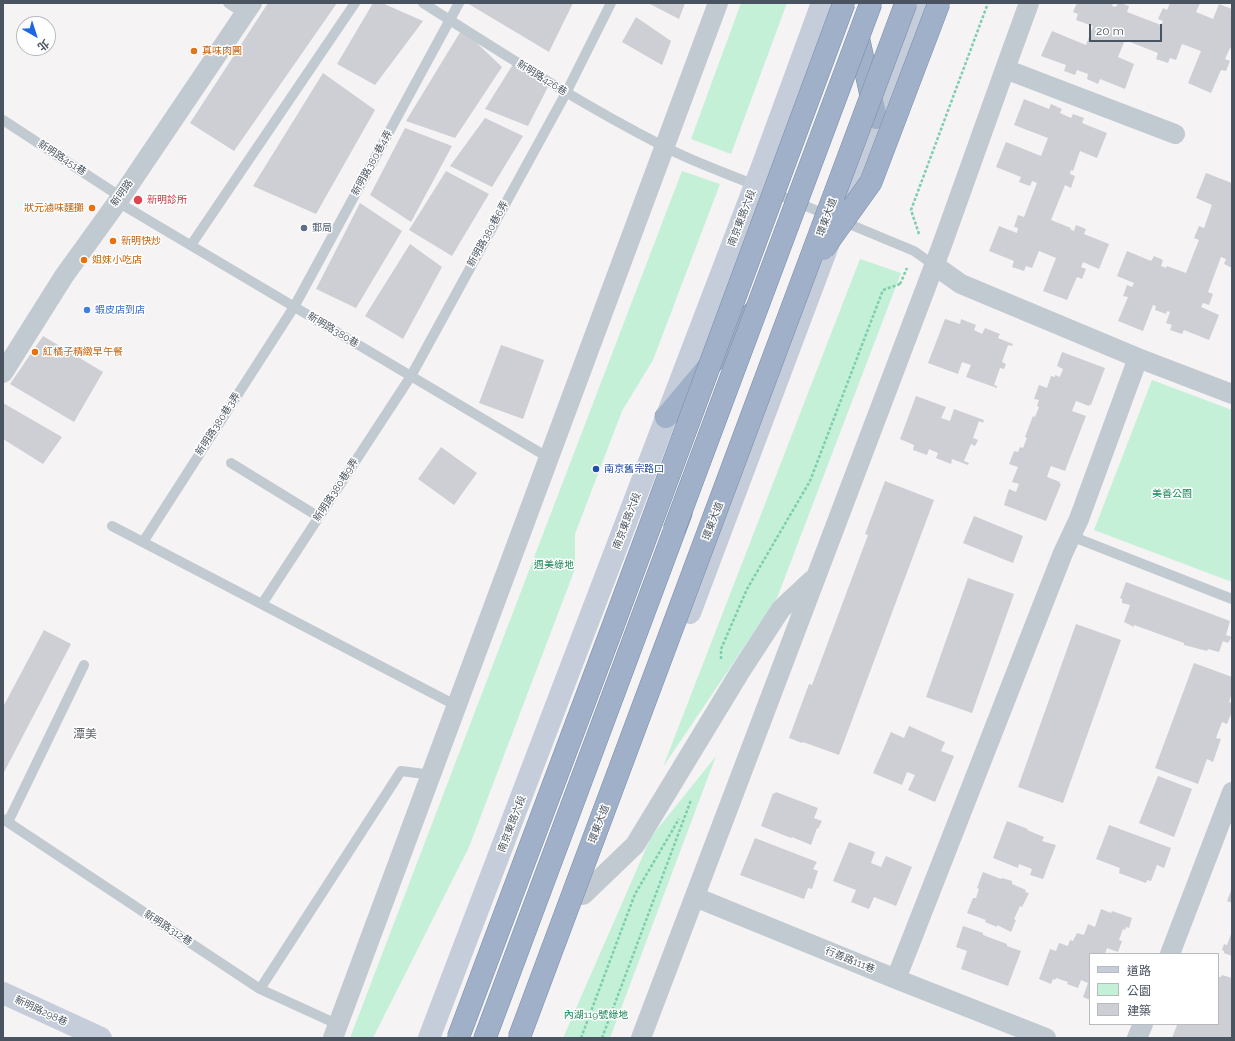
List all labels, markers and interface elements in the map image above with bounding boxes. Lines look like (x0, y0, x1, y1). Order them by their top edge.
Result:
north arrow (16, 16, 56, 56)
scale bar (1091, 16, 1164, 42)
text: 20 m (1096, 24, 1124, 38)
text: 北 (35, 36, 52, 53)
place label: 真味肉圓 (202, 45, 242, 57)
marker: 真味肉圓 (189, 46, 199, 56)
street label: 新明路426巷 (515, 58, 569, 98)
street label: 新明路380巷4弄 (349, 128, 395, 198)
street label: 新明路451巷 (36, 138, 88, 178)
street label: 新明路 (108, 177, 136, 209)
street label: 南京東路六段 (726, 188, 758, 248)
marker: 新明診所 (132, 194, 144, 206)
place label: 新明診所 (147, 194, 187, 206)
street label: 環東大道 (815, 196, 839, 238)
street label: 新明路380巷6弄 (465, 199, 511, 269)
place label: 狀元滷味麵攤 (24, 202, 84, 214)
marker: 狀元滷味麵攤 (87, 203, 97, 213)
place label: 郵局 (312, 222, 332, 234)
marker: 郵局 (299, 223, 309, 233)
place label: 新明快炒 (121, 235, 161, 247)
marker: 新明快炒 (108, 236, 118, 246)
place label: 姐妹小吃店 (92, 254, 142, 266)
marker: 姐妹小吃店 (79, 255, 89, 265)
place label: 蝦皮店到店 (95, 304, 145, 316)
marker: 蝦皮店到店 (82, 305, 92, 315)
street label: 新明路380巷 (305, 310, 361, 350)
place label: 紅橘子精緻早午餐 (43, 346, 123, 358)
marker: 紅橘子精緻早午餐 (30, 347, 40, 357)
street label: 新明路380巷3弄 (193, 390, 243, 458)
street label: 新明路380巷9弄 (311, 456, 361, 524)
place label: 南京舊宗路口 (604, 463, 664, 475)
marker: 南京舊宗路口 (591, 464, 601, 474)
park label: 美善公園 (1152, 488, 1192, 500)
street label: 南京東路六段 (611, 491, 643, 551)
street label: 環東大道 (700, 500, 726, 542)
park label: 週美綠地 (534, 559, 574, 571)
district label: 潭美 (73, 727, 97, 741)
street label: 南京東路六段 (496, 794, 528, 854)
street label: 環東大道 (586, 803, 612, 845)
street label: 新明路312巷 (142, 908, 194, 948)
street label: 行善路111巷 (823, 945, 877, 975)
legend (1089, 953, 1219, 1025)
text: 道路 (1127, 964, 1151, 978)
text: 公園 (1127, 984, 1151, 998)
street label: 新明路298巷 (13, 994, 69, 1028)
text: 建築 (1127, 1004, 1151, 1018)
park label: 內湖119號綠地 (564, 1009, 628, 1021)

